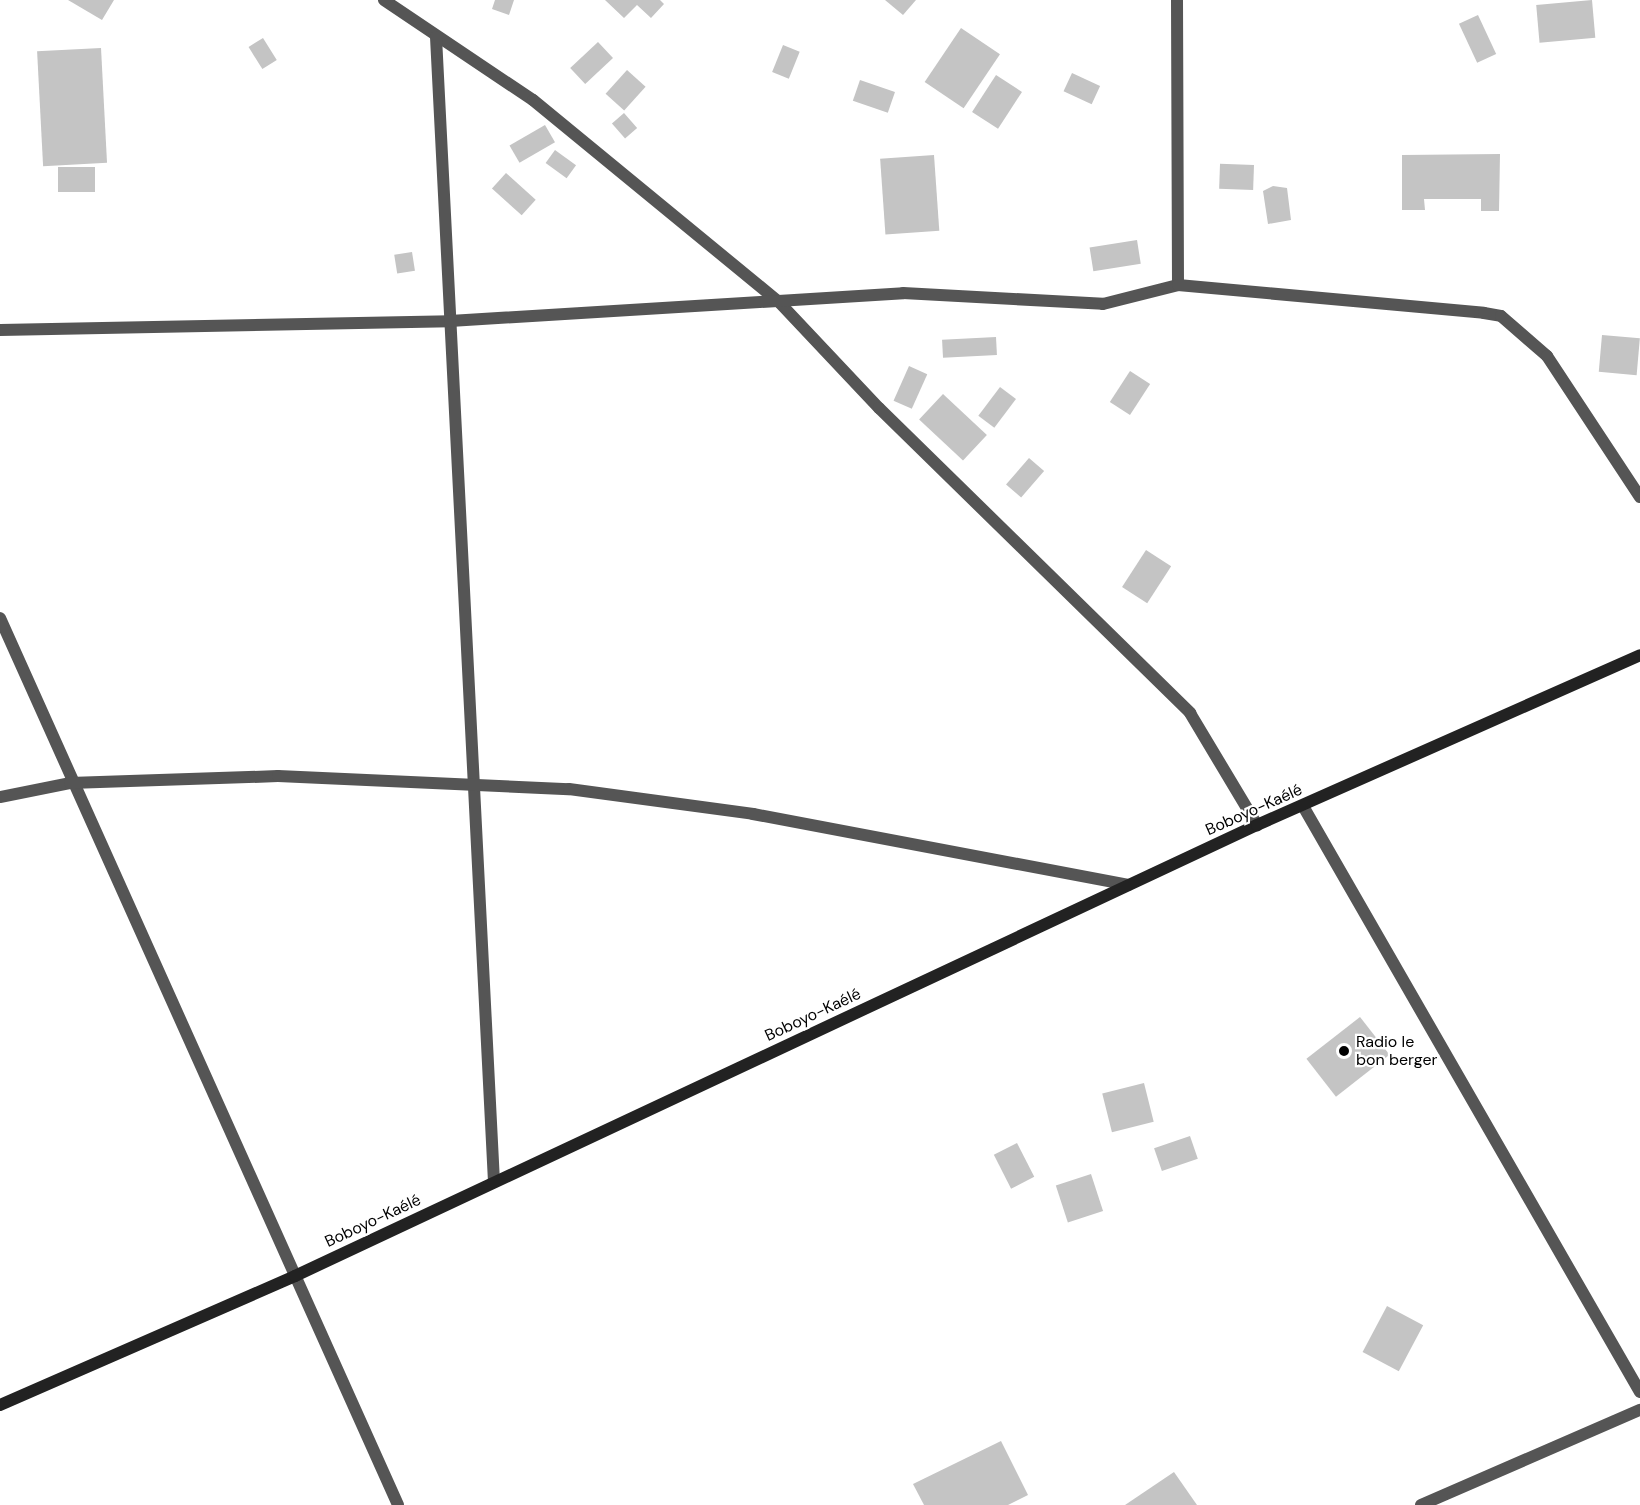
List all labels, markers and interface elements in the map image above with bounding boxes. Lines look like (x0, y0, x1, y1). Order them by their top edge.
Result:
street label: Boboyo-Kaélé (1203, 780, 1305, 840)
street label: Boboyo-Kaélé (762, 984, 864, 1046)
place label: Radio le bon berger (1356, 1032, 1437, 1070)
marker: Radio le bon berger (1337, 1044, 1351, 1058)
street label: Boboyo-Kaélé (322, 1190, 424, 1252)

